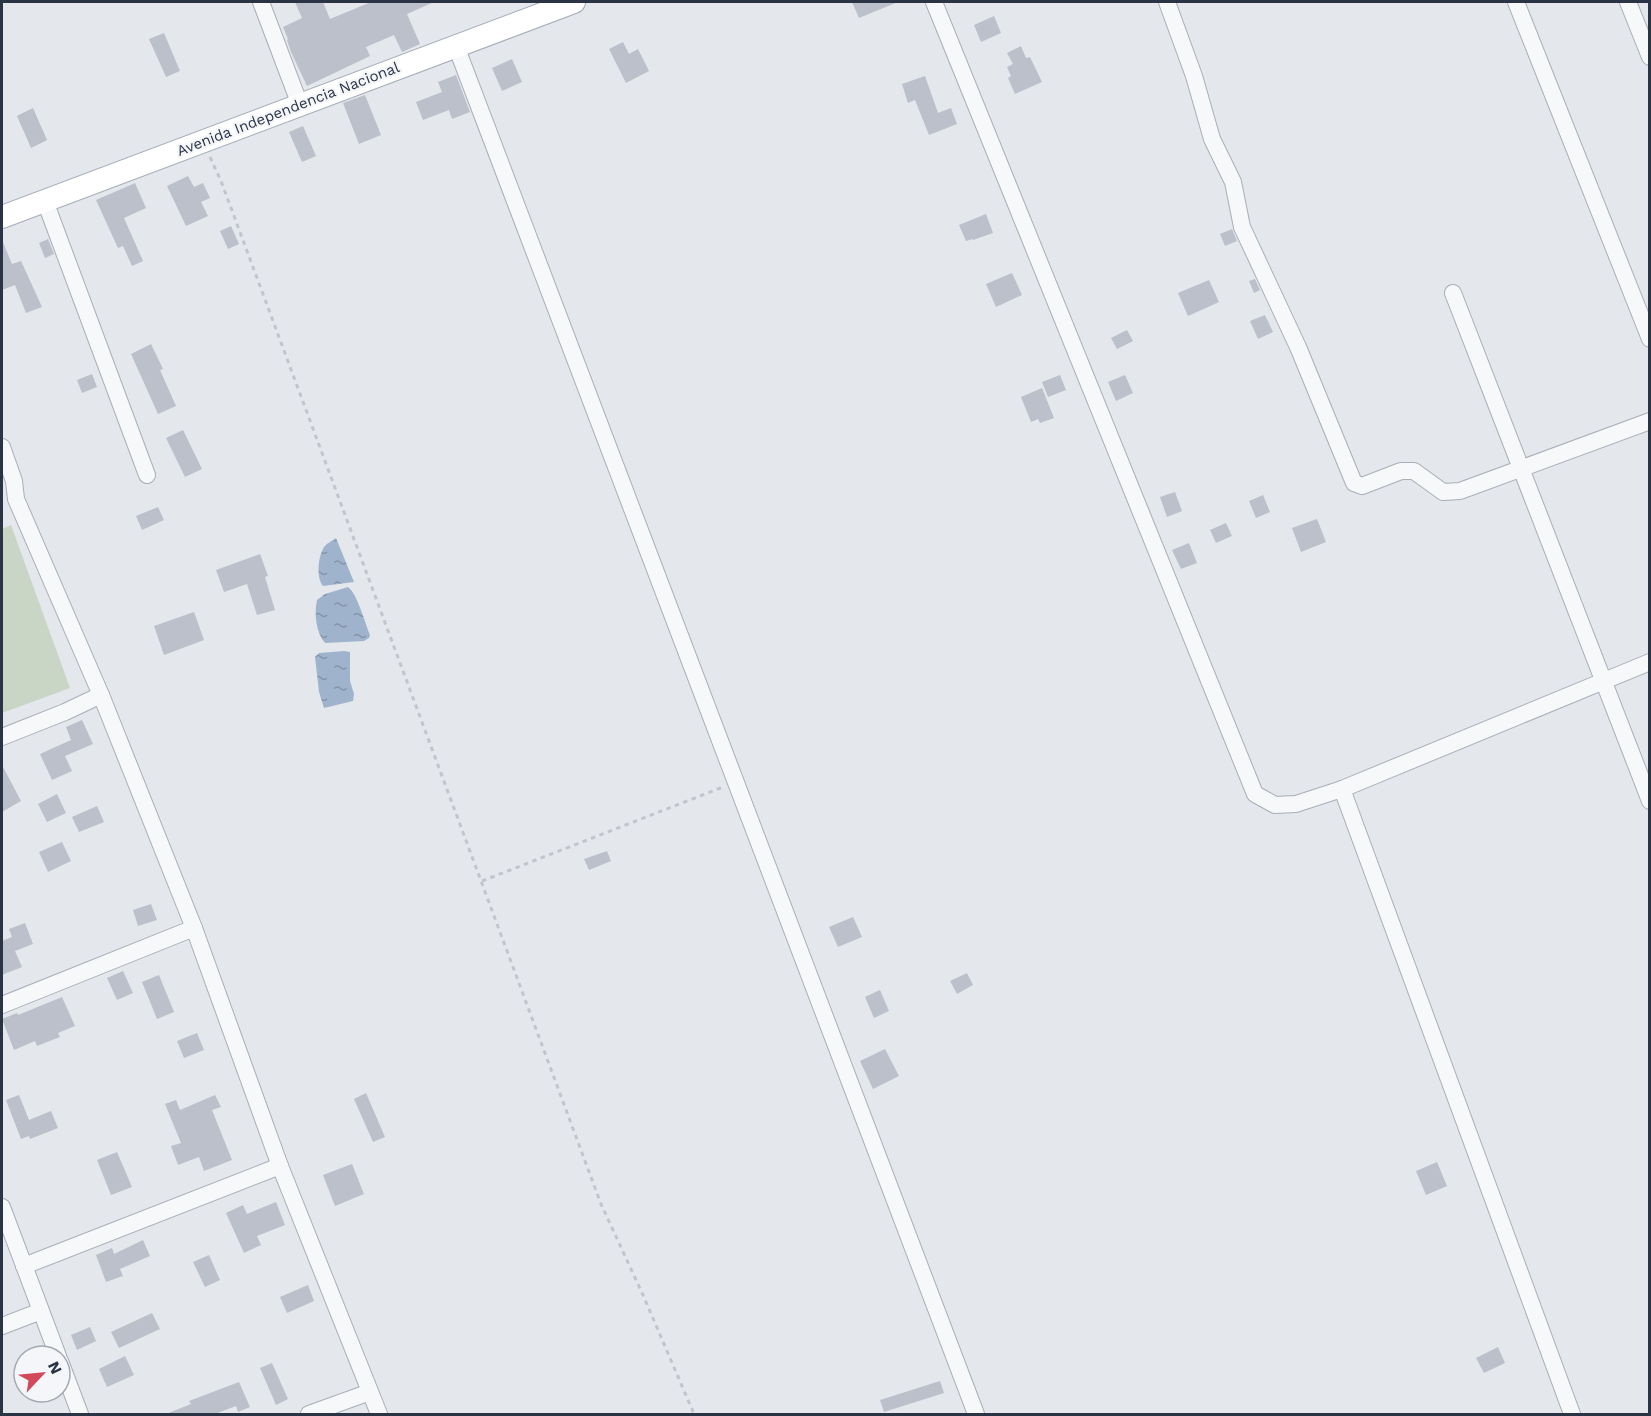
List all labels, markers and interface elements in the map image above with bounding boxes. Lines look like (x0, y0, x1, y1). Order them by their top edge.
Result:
street label: Avenida Independencia Nacional (174, 58, 402, 160)
north arrow (12, 1344, 72, 1404)
text: N (44, 1358, 66, 1377)

